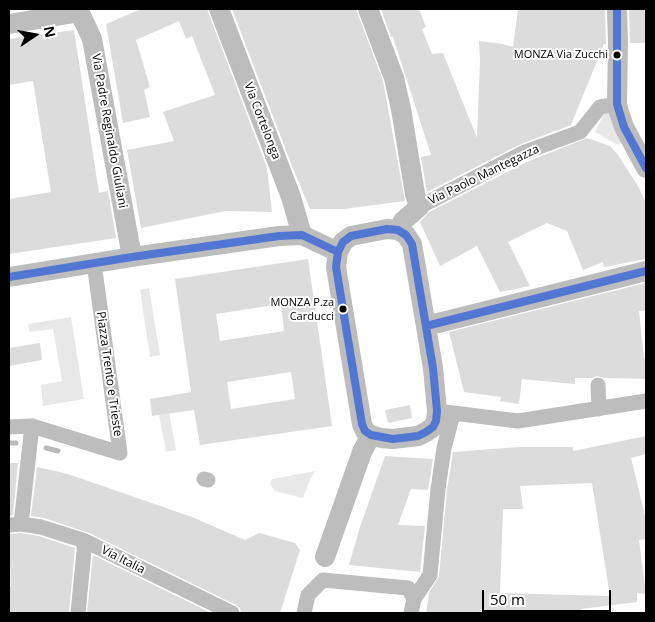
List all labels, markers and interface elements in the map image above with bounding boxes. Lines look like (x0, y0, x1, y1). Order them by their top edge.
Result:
north arrow (10, 10, 60, 60)
text: N (40, 24, 61, 39)
place label: MONZA Via Zucchi (514, 48, 608, 62)
marker: MONZA Via Zucchi (612, 50, 622, 60)
street label: Via Padre Reginaldo Giuliani (88, 53, 130, 209)
street label: Via Cortelonga (241, 80, 283, 162)
street label: Via Paolo Mantegazza (426, 142, 542, 208)
place label: MONZA P.za Carducci (270, 296, 334, 322)
marker: MONZA P.za Carducci (338, 304, 348, 314)
street label: Piazza Trento e Trieste (93, 311, 125, 437)
street label: Via Italia (99, 543, 147, 577)
scale bar (485, 580, 614, 612)
text: 50 m (490, 589, 525, 609)

